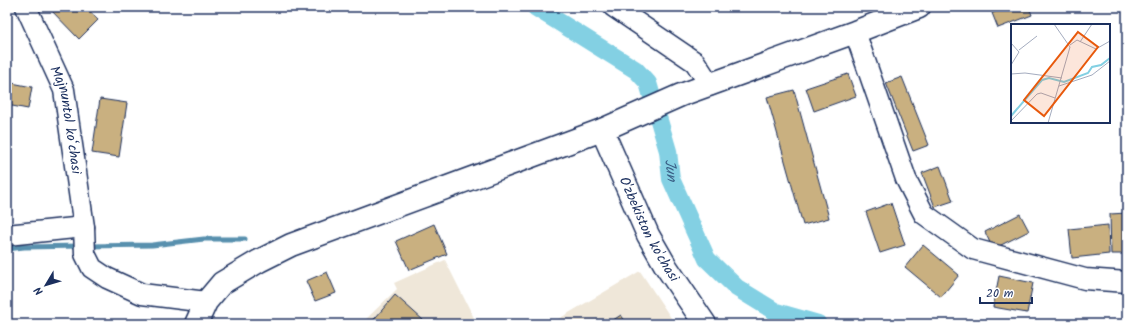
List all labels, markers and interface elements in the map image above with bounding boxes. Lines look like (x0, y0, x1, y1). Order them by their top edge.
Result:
inset map (1011, 24, 1110, 123)
street label: Majnuntol ko‘chasi (43, 62, 87, 176)
water label: Jun (657, 158, 683, 184)
street label: O'zbekiston ko'chasi (613, 173, 685, 287)
north arrow (26, 265, 66, 305)
scale bar (980, 279, 1032, 305)
text: N (30, 282, 48, 299)
text: 20 m (986, 284, 1014, 303)

